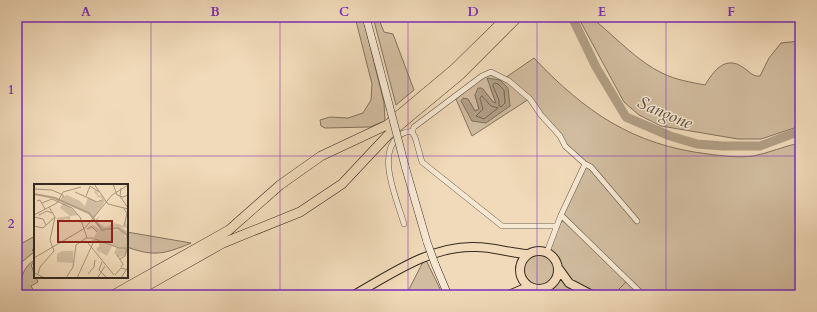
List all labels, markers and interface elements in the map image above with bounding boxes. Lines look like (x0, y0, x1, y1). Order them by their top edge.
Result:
text: A (81, 3, 91, 21)
text: B (210, 3, 220, 21)
text: C (339, 3, 349, 21)
text: D (467, 3, 479, 21)
text: E (598, 3, 606, 21)
text: F (727, 3, 735, 21)
text: 1 (8, 81, 14, 99)
water label: Sangone (634, 90, 697, 136)
inset map (34, 184, 128, 278)
text: 2 (8, 215, 15, 233)

